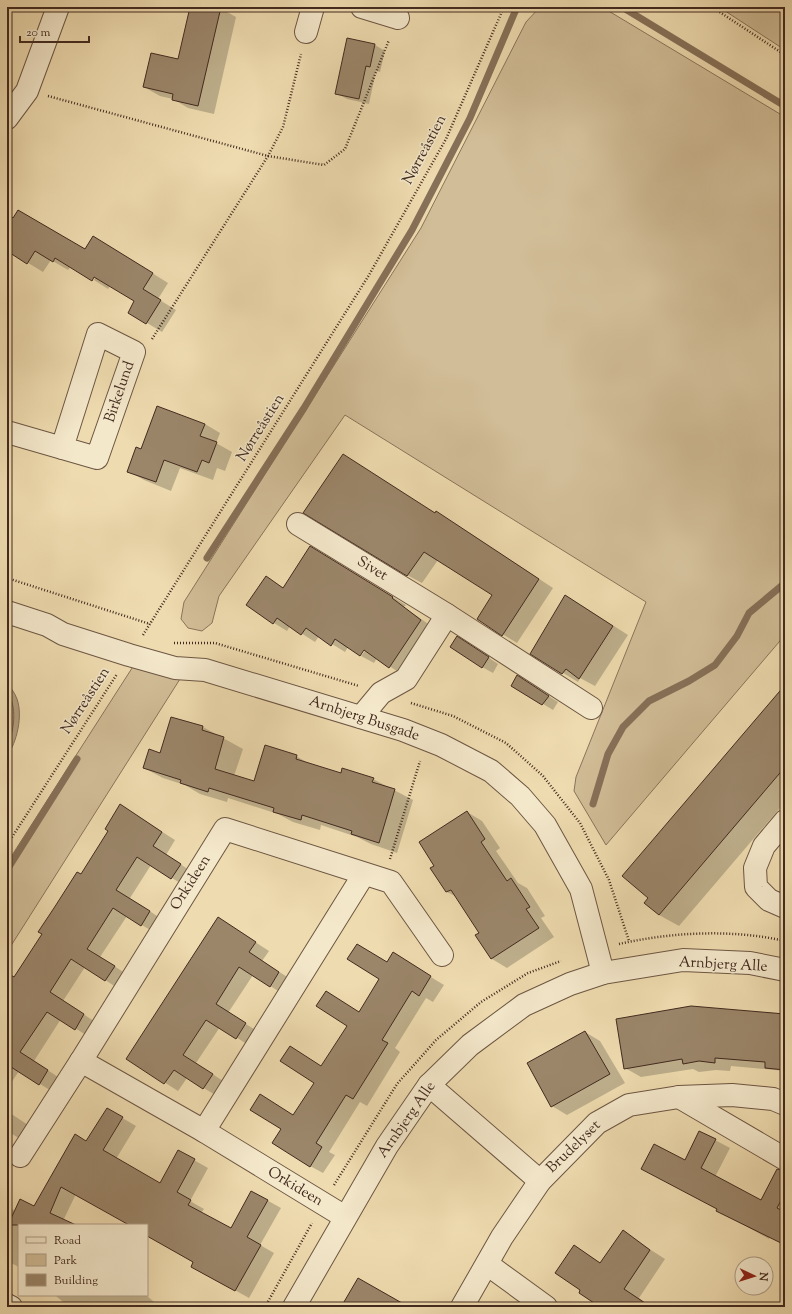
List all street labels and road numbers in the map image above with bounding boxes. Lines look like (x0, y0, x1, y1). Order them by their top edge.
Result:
street label: Nørreåstien (398, 111, 452, 189)
street label: Birkelund (100, 358, 140, 426)
street label: Nørreåstien (232, 390, 290, 466)
street label: Sivet (353, 552, 391, 586)
street label: Nørreåstien (56, 663, 116, 739)
street label: Arnbjerg Busgade (306, 691, 422, 747)
street label: Orkideen (166, 851, 216, 915)
street label: Arnbjerg Alle (678, 952, 768, 978)
street label: Arnbjerg Alle (373, 1078, 441, 1162)
street label: Brudelyset (542, 1116, 606, 1178)
street label: Orkideen (263, 1162, 327, 1212)

